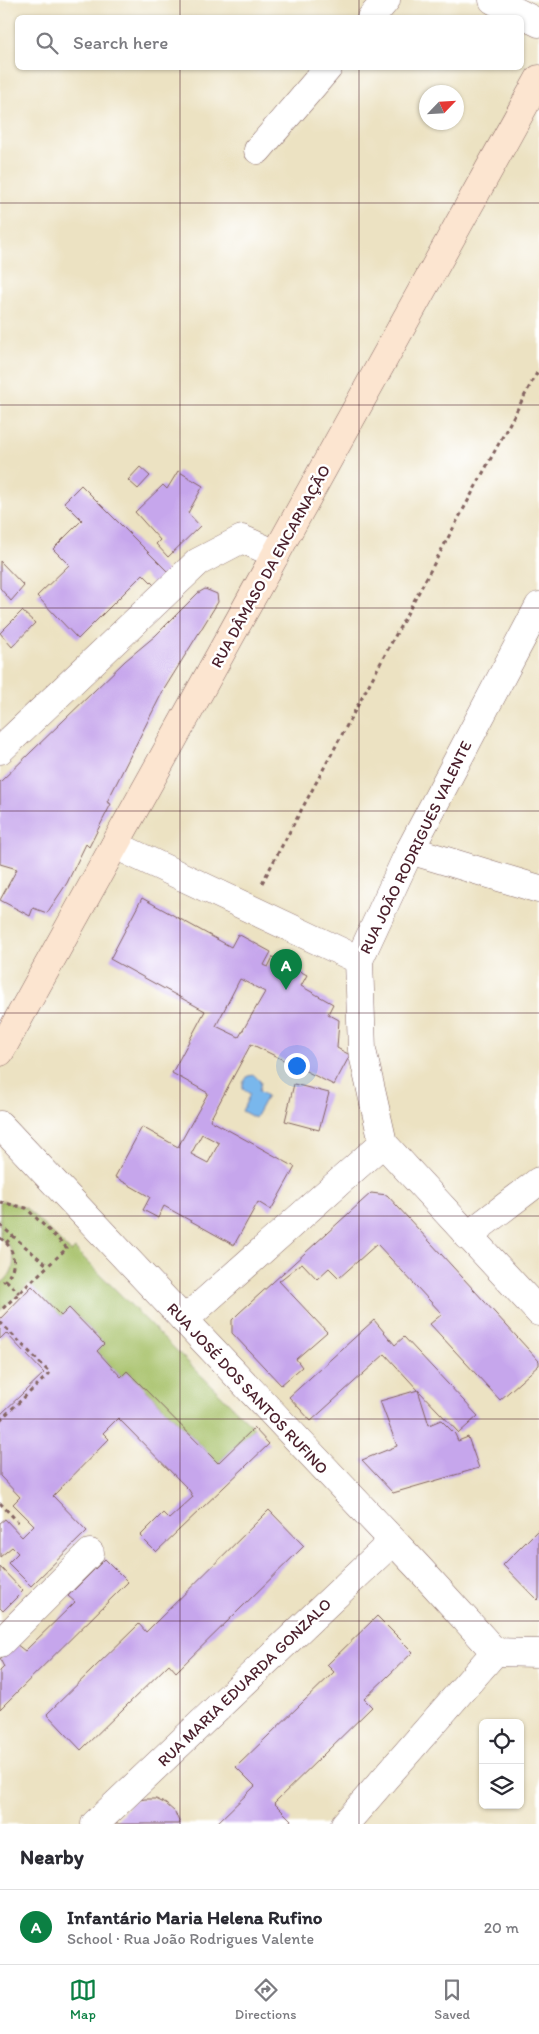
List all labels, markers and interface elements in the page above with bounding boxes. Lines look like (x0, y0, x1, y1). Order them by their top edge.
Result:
search box (15, 15, 524, 70)
icon: search (33, 29, 61, 57)
text: Search here (73, 31, 168, 54)
north arrow (419, 85, 464, 130)
street label: RUA DÂMASO DA ENCARNAÇÃO (207, 462, 334, 671)
street label: RUA JOÃO RODRIGUES VALENTE (355, 738, 475, 957)
pin: A (270, 949, 302, 990)
your location (284, 1053, 310, 1079)
street label: RUA JOSÉ DOS SANTOS RUFINO (163, 1299, 332, 1478)
street label: RUA MARIA EDUARDA GONZALO (154, 1594, 335, 1770)
map controls (479, 1719, 524, 1809)
button: locate (479, 1719, 524, 1764)
button: layers (479, 1764, 524, 1809)
text: Nearby (20, 1844, 84, 1869)
text: Infantário Maria Helena Rufino (67, 1906, 322, 1929)
text: A (31, 1918, 41, 1937)
text: 20 m (484, 1918, 519, 1937)
text: School · Rua João Rodrigues Valente (67, 1929, 314, 1948)
tab: Map (69, 1976, 97, 2023)
tab: Directions (235, 1976, 296, 2023)
tab: Saved (434, 1976, 470, 2023)

